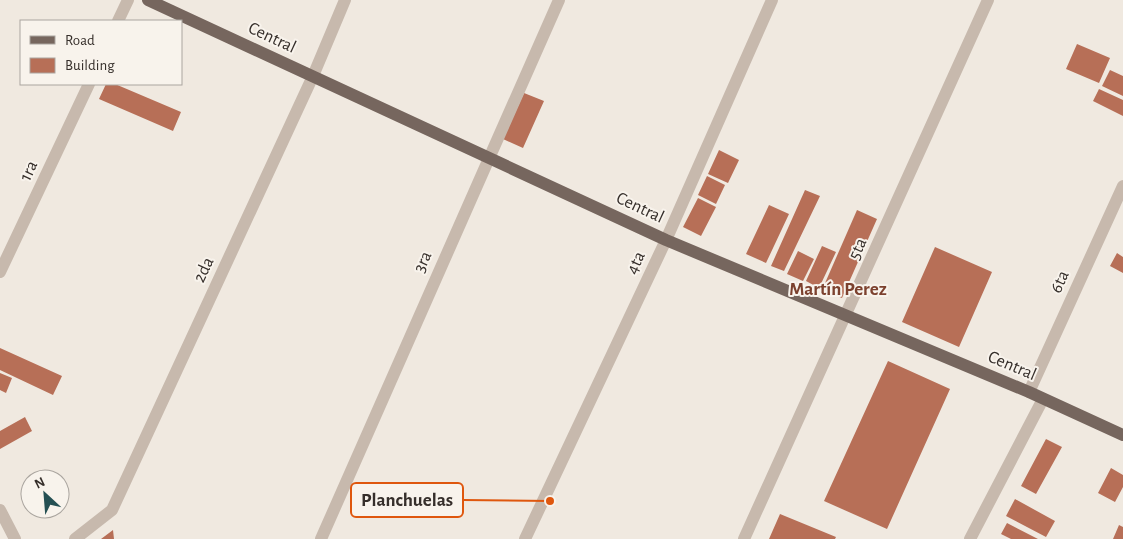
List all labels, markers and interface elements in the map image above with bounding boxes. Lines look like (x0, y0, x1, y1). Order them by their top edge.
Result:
street label: Central (245, 19, 299, 57)
legend (20, 20, 182, 85)
text: Road (65, 33, 95, 48)
text: Building (65, 58, 115, 73)
street label: 1ra (17, 158, 41, 184)
street label: Central (613, 189, 667, 227)
street label: 5ta (845, 235, 871, 263)
street label: 3ra (410, 249, 436, 275)
street label: 4ta (623, 249, 649, 277)
street label: 2da (190, 254, 218, 286)
street label: 6ta (1047, 268, 1073, 296)
district label: Martín Perez (789, 280, 887, 299)
street label: Central (985, 348, 1039, 384)
north arrow (20, 469, 70, 519)
text: N (32, 475, 47, 492)
callout: Planchuelas (351, 483, 463, 517)
text: Planchuelas (361, 491, 453, 510)

